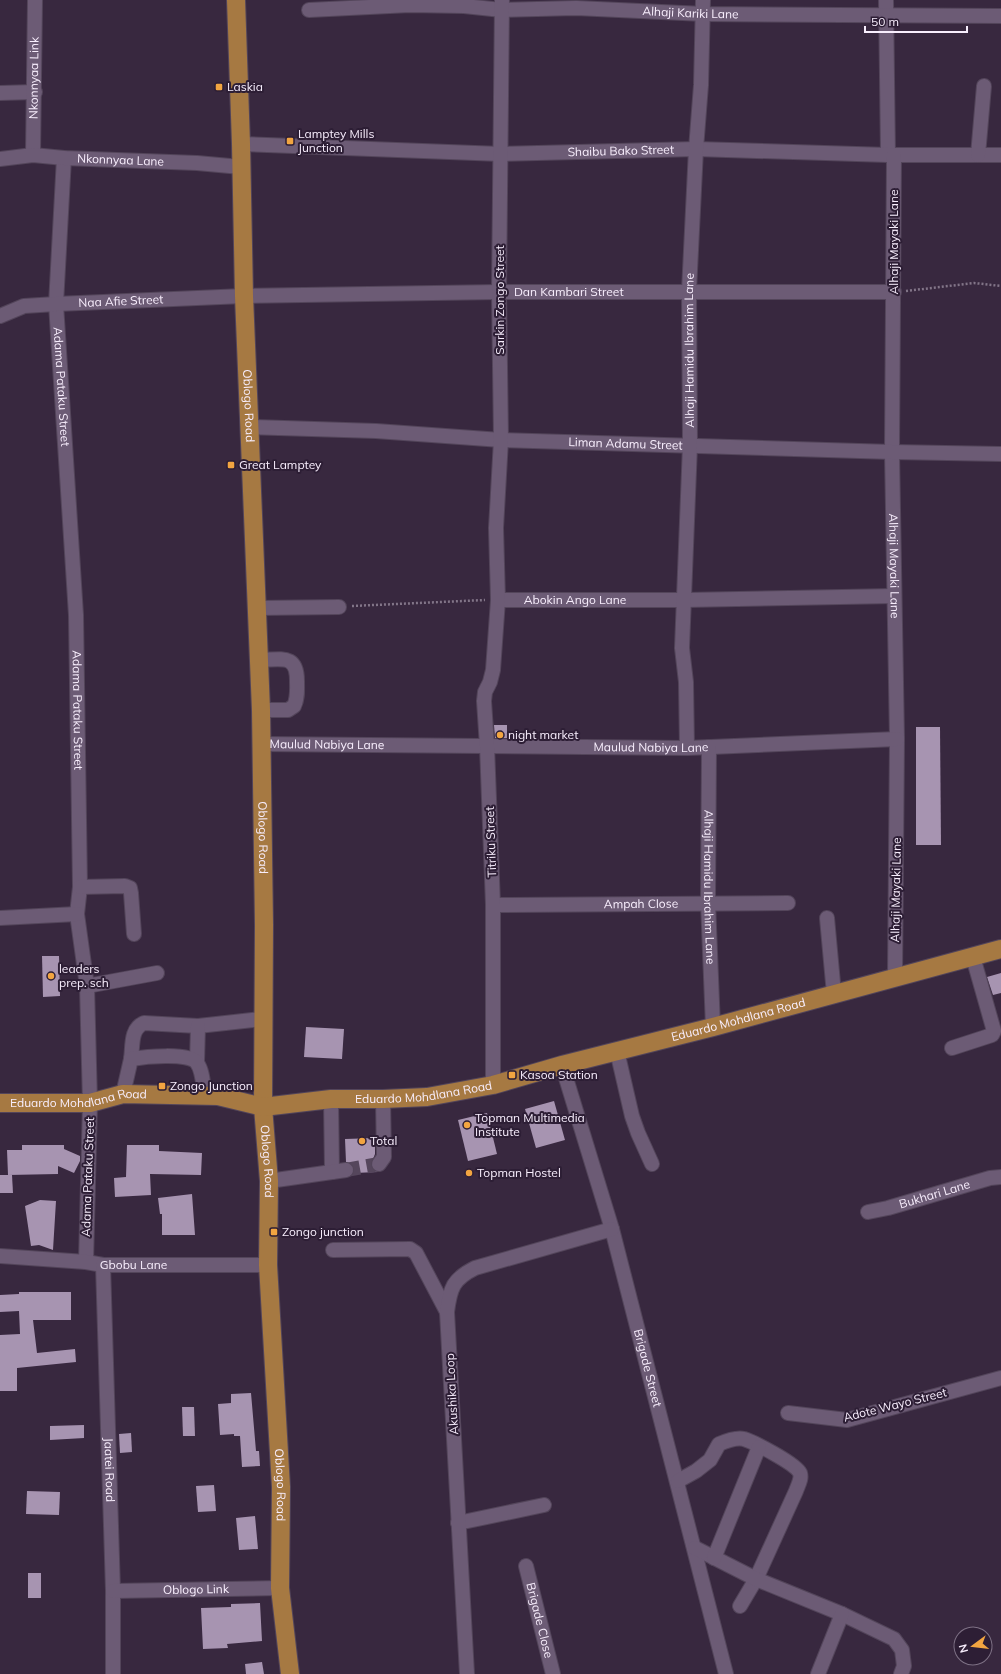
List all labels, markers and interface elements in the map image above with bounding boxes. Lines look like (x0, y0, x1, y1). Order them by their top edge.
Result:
street label: Alhaji Kariki Lane (642, 3, 739, 21)
scale bar (865, 8, 967, 34)
text: 50 m (871, 14, 899, 29)
street label: Nkonnyaa Link (25, 36, 42, 119)
place label: Laskia (227, 79, 263, 94)
marker: Laskia (214, 82, 224, 92)
place label: Lamptey Mills Junction (298, 126, 374, 155)
marker: Lamptey Mills Junction (285, 136, 295, 146)
street label: Shaibu Bako Street (567, 142, 674, 159)
street label: Nkonnyaa Lane (77, 150, 164, 169)
street label: Alhaji Mayaki Lane (886, 189, 901, 295)
street label: Sarkin Zongo Street (492, 245, 507, 355)
street label: Alhaji Hamidu Ibrahim Lane (681, 273, 697, 428)
street label: Dan Kambari Street (514, 284, 624, 299)
street label: Naa Afie Street (78, 291, 164, 310)
street label: Adama Pataku Street (50, 326, 73, 447)
street label: Oblogo Road (240, 369, 258, 442)
street label: Liman Adamu Street (568, 434, 683, 453)
place label: Great Lamptey (239, 457, 322, 472)
marker: Great Lamptey (226, 460, 236, 470)
street label: Alhaji Mayaki Lane (886, 513, 903, 619)
street label: Abokin Ango Lane (524, 592, 626, 607)
street label: Adama Pataku Street (70, 650, 86, 770)
place label: night market (508, 727, 578, 742)
marker: night market (495, 730, 505, 740)
street label: Maulud Nabiya Lane (270, 736, 384, 752)
street label: Maulud Nabiya Lane (594, 739, 709, 755)
street label: Oblogo Road (255, 801, 271, 874)
street label: Titriku Street (482, 806, 499, 878)
street label: Alhaji Hamidu Ibrahim Lane (701, 810, 718, 965)
street label: Alhaji Mayaki Lane (887, 837, 904, 943)
street label: Ampah Close (604, 896, 678, 911)
place label: leaders prep. sch (59, 961, 109, 990)
marker: leaders prep. sch (46, 971, 56, 981)
street label: Eduardo Mohdlana Road (670, 994, 807, 1044)
place label: Kasoa Station (520, 1067, 598, 1082)
marker: Kasoa Station (507, 1070, 517, 1080)
street label: Eduardo Mohdlana Road (355, 1077, 493, 1106)
place label: Zongo Junction (170, 1078, 253, 1093)
marker: Zongo Junction (157, 1081, 167, 1091)
street label: Eduardo Mohdlana Road (10, 1086, 147, 1110)
place label: Topman Multimedia Institute (475, 1110, 585, 1139)
street label: Adama Pataku Street (78, 1117, 97, 1237)
marker: Topman Multimedia Institute (462, 1120, 472, 1130)
street label: Oblogo Road (257, 1124, 277, 1198)
place label: Total (370, 1133, 397, 1148)
marker: Total (357, 1136, 367, 1146)
place label: Topman Hostel (477, 1165, 561, 1180)
marker: Topman Hostel (464, 1168, 474, 1178)
street label: Bukhari Lane (897, 1176, 972, 1211)
place label: Zongo junction (282, 1224, 364, 1239)
marker: Zongo junction (269, 1227, 279, 1237)
street label: Gbobu Lane (100, 1257, 167, 1272)
street label: Brigade Street (631, 1327, 665, 1409)
street label: Akushika Loop (442, 1353, 461, 1435)
street label: Adote Wayo Street (842, 1384, 948, 1425)
street label: Jaatei Road (101, 1437, 118, 1502)
street label: Oblogo Road (272, 1448, 289, 1521)
street label: Oblogo Link (163, 1581, 230, 1597)
street label: Brigade Close (523, 1581, 557, 1659)
north arrow (953, 1626, 993, 1666)
text: N (956, 1643, 971, 1654)

